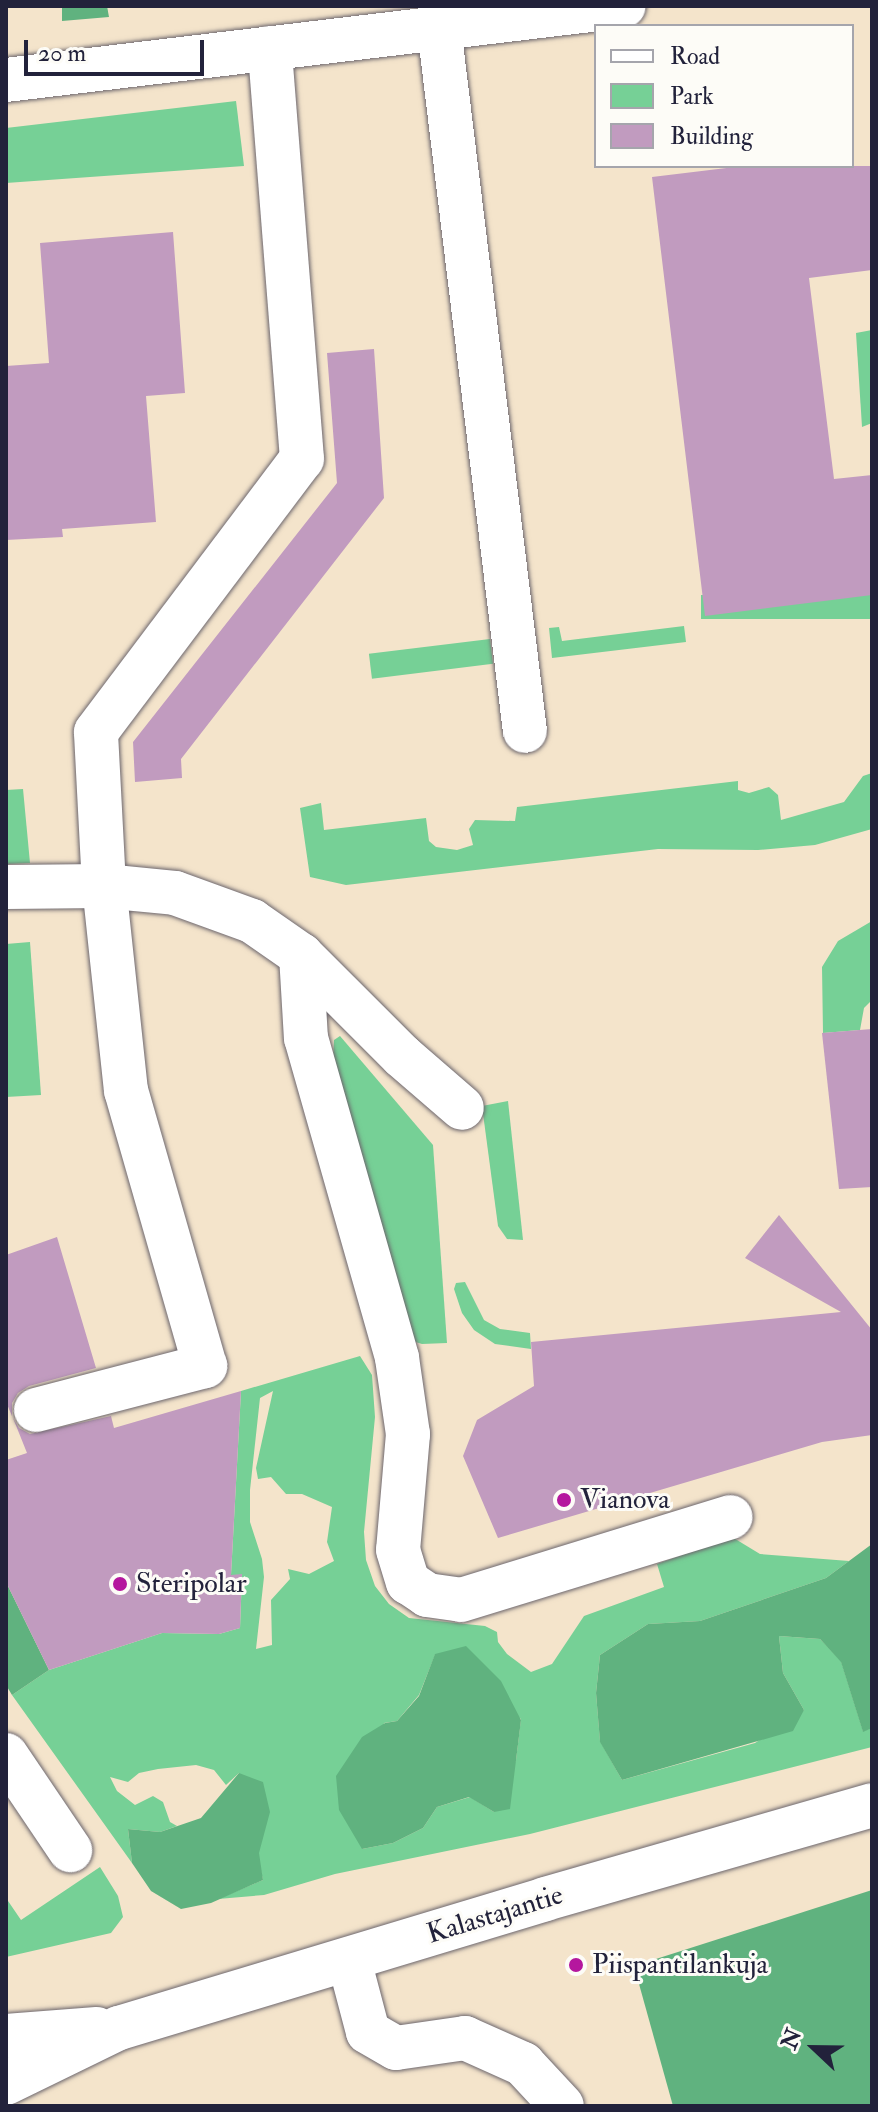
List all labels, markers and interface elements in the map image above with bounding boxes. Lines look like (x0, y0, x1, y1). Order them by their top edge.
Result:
scale bar (28, 24, 208, 74)
legend (594, 24, 854, 168)
text: 20 m (38, 38, 86, 69)
text: Road (670, 41, 720, 72)
text: Park (670, 81, 714, 112)
text: Building (670, 121, 753, 152)
place label: Vianova (580, 1483, 670, 1517)
marker: Vianova (555, 1491, 573, 1509)
place label: Steripolar (136, 1567, 247, 1601)
marker: Steripolar (111, 1575, 129, 1593)
street label: Kalastajantie (423, 1878, 567, 1952)
place label: Piispantilankuja (592, 1948, 768, 1982)
marker: Piispantilankuja (567, 1956, 585, 1974)
north arrow (774, 2008, 854, 2088)
text: N (775, 2025, 808, 2053)

